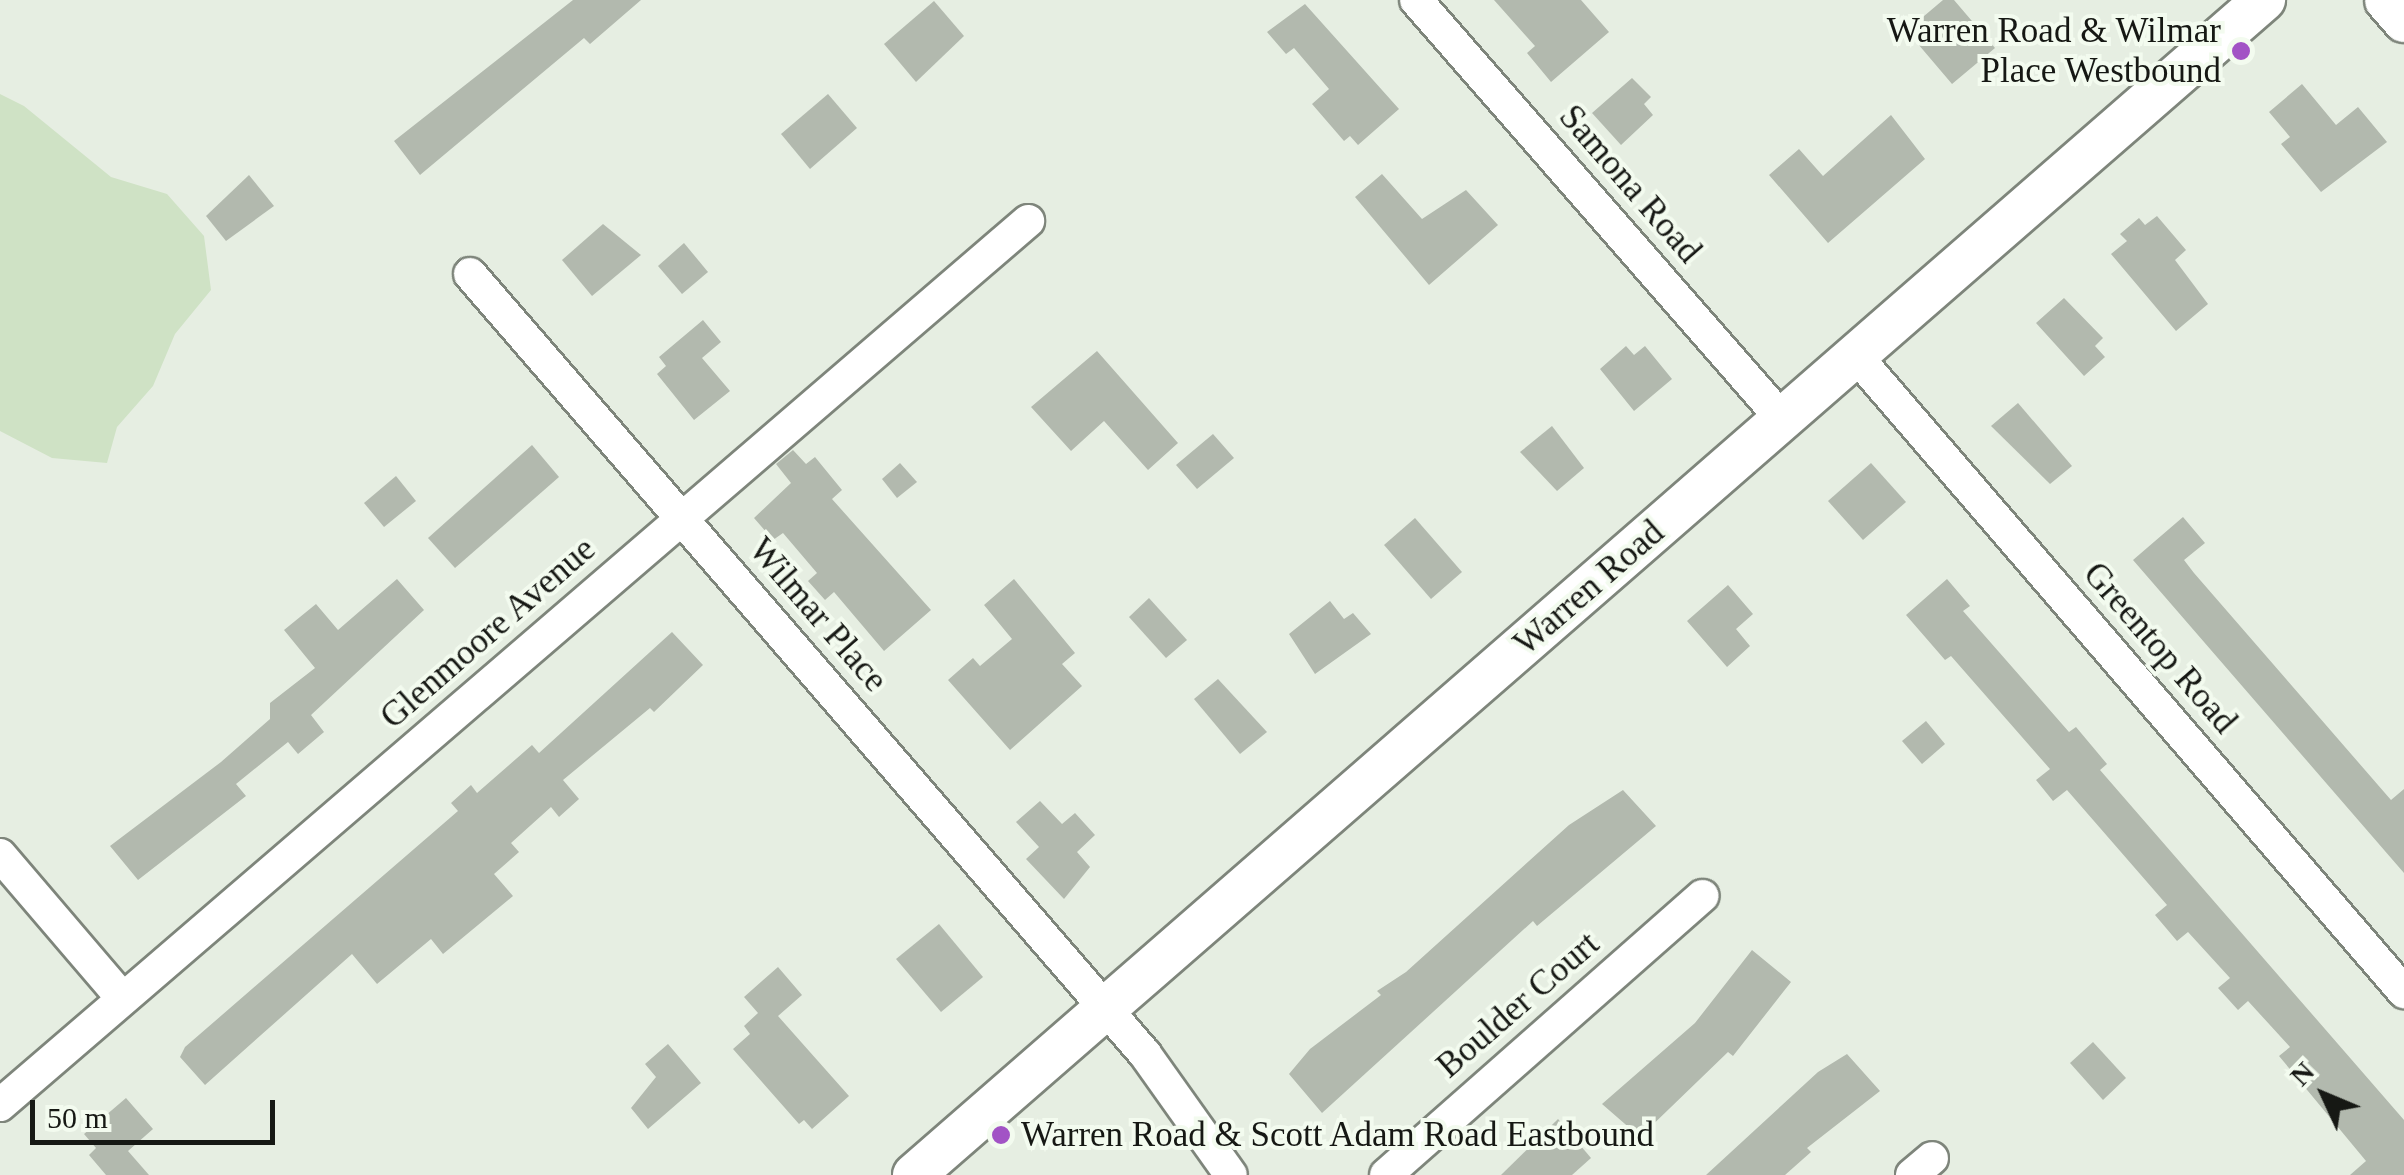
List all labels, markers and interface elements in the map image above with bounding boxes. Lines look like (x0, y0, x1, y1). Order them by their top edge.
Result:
place label: Warren Road & Wilmar Place Westbound (1886, 10, 2221, 92)
marker: Warren Road & Wilmar Place Westbound (2230, 40, 2252, 62)
street label: Samona Road (1550, 96, 1710, 272)
street label: Warren Road (1506, 512, 1672, 664)
street label: Glenmoore Avenue (371, 528, 605, 738)
street label: Wilmar Place (740, 530, 896, 700)
street label: Greentop Road (2074, 554, 2246, 742)
street label: Boulder Court (1428, 923, 1608, 1087)
north arrow (2274, 1045, 2374, 1145)
text: N (2284, 1056, 2320, 1092)
scale bar (35, 1080, 280, 1142)
text: 50 m (47, 1101, 108, 1134)
place label: Warren Road & Scott Adam Road Eastbound (1021, 1114, 1656, 1156)
marker: Warren Road & Scott Adam Road Eastbound (990, 1124, 1012, 1146)

